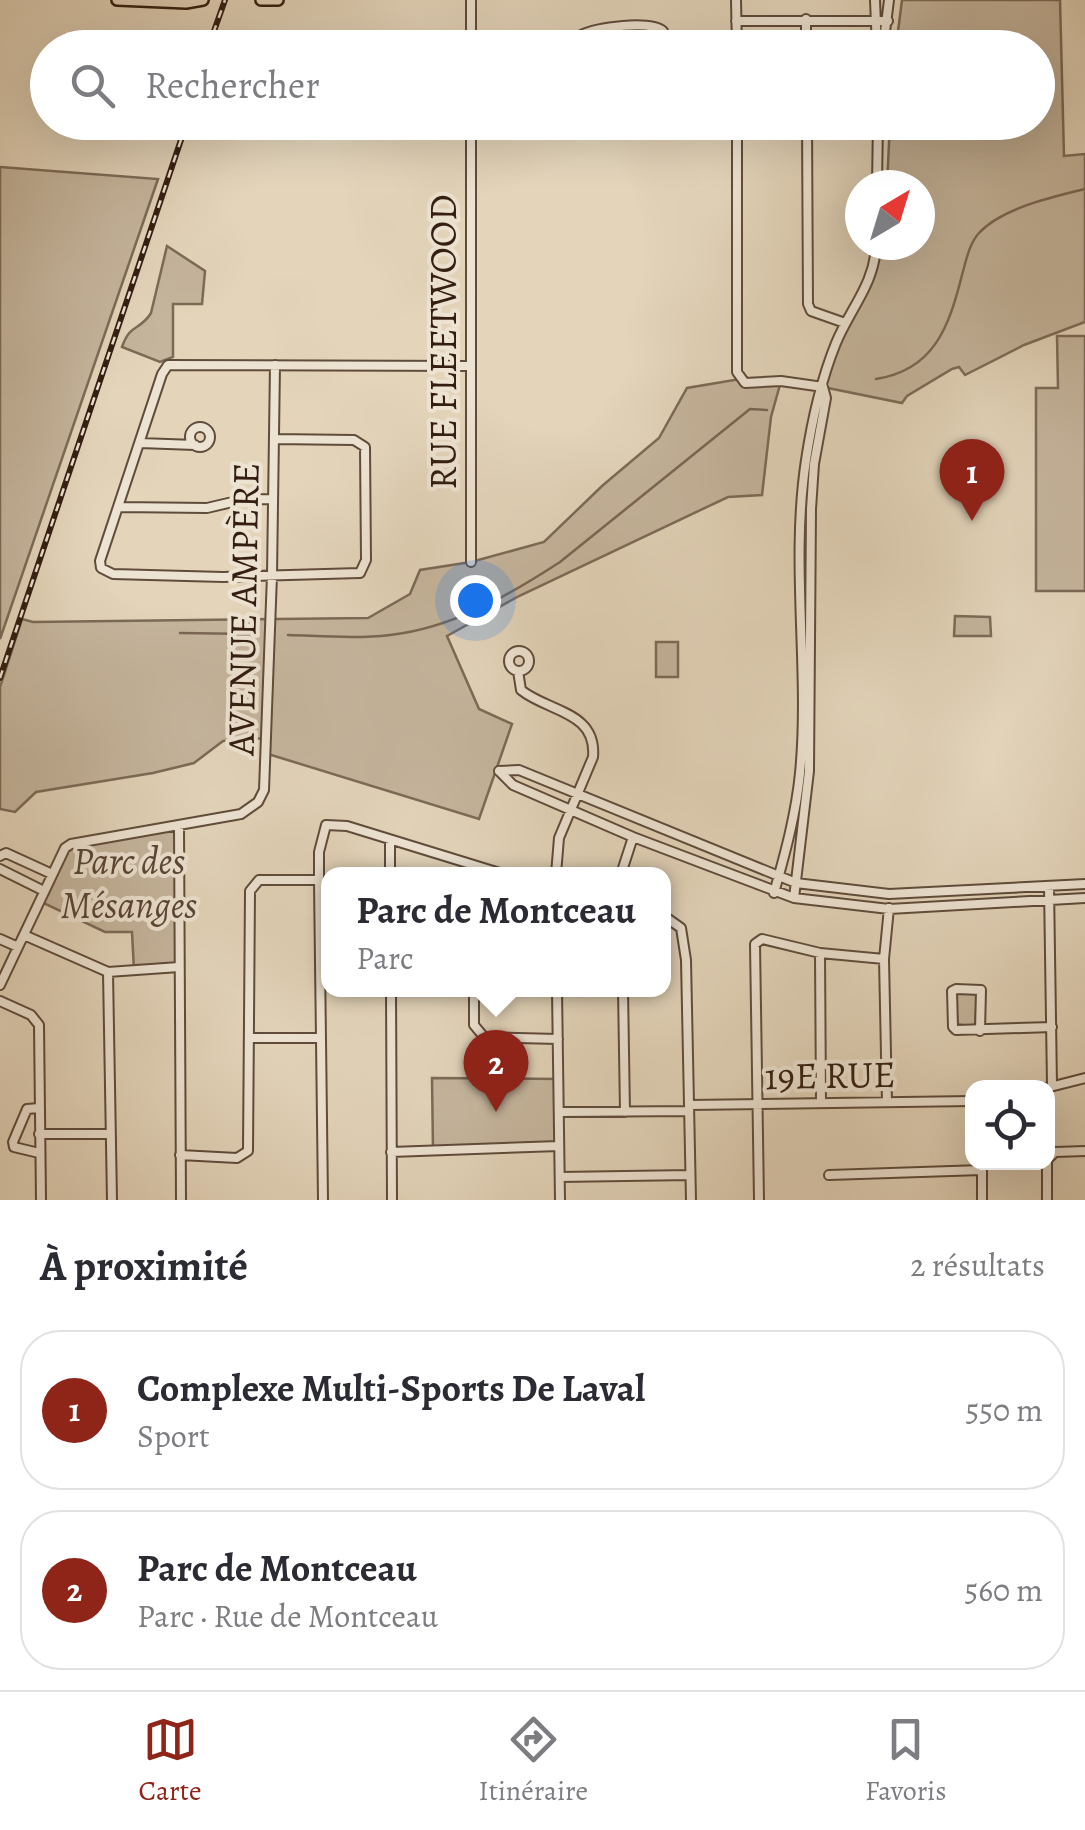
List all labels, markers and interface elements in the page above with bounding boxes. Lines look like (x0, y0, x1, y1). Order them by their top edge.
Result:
search box (30, 30, 1055, 140)
icon: search (65, 58, 120, 113)
text: Rechercher (145, 59, 320, 111)
north arrow (845, 170, 935, 260)
street label: RUE FLEETWOOD (417, 194, 469, 490)
pin: 1 (940, 438, 1004, 521)
street label: AVENUE AMPÈRE (214, 462, 272, 757)
your location (450, 575, 501, 626)
park label: Parc des Mésanges (61, 835, 197, 931)
popup (321, 867, 671, 997)
text: Parc de Montceau (356, 884, 636, 936)
text: Parc (356, 936, 414, 980)
pin: 2 (464, 1030, 528, 1112)
street label: 19E RUE (764, 1048, 896, 1102)
map controls (965, 1080, 1055, 1170)
button: locate (965, 1080, 1055, 1170)
text: À proximité (40, 1237, 248, 1294)
text: 2 résultats (910, 1243, 1045, 1287)
text: Complexe Multi-Sports De Laval (137, 1362, 645, 1414)
text: 1 (69, 1388, 80, 1432)
text: 550 m (965, 1388, 1043, 1432)
text: Sport (137, 1414, 210, 1458)
text: Parc de Montceau (137, 1542, 417, 1594)
text: 2 (67, 1568, 82, 1612)
text: 560 m (964, 1568, 1043, 1612)
text: Parc · Rue de Montceau (137, 1594, 438, 1638)
tab: Carte (138, 1712, 202, 1810)
tab: Itinéraire (479, 1712, 588, 1810)
tab: Favoris (865, 1712, 947, 1810)

